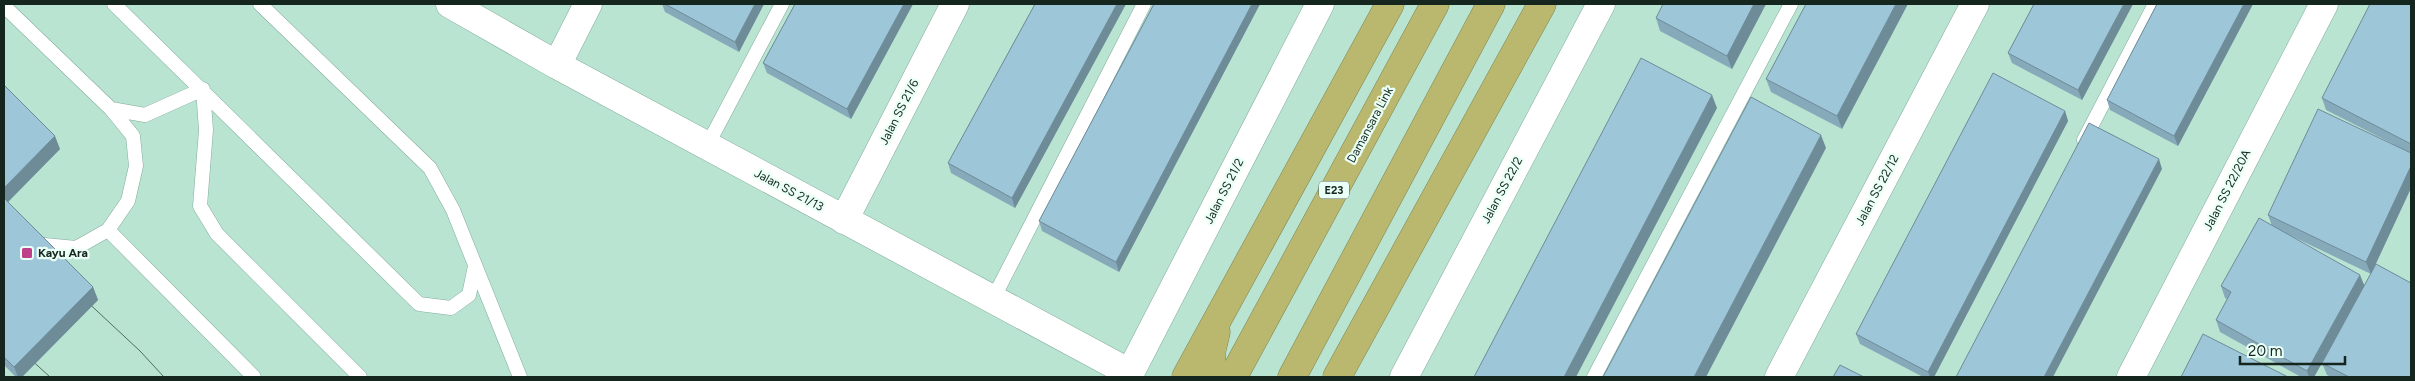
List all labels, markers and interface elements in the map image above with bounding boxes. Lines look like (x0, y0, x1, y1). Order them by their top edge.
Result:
street label: Jalan SS 21/6 (877, 77, 922, 147)
street label: Damansara Link (1344, 85, 1396, 165)
street label: Jalan SS 22/20A (2201, 147, 2253, 233)
street label: Jalan SS 22/12 (1852, 152, 1902, 228)
street label: Jalan SS 22/2 (1479, 154, 1525, 226)
street label: Jalan SS 21/2 (1202, 156, 1246, 226)
street label: Jalan SS 21/13 (752, 166, 826, 214)
road number: E23 (1319, 182, 1349, 198)
marker: Kayu Ara (20, 246, 34, 260)
place label: Kayu Ara (38, 246, 88, 260)
scale bar (2240, 334, 2345, 366)
text: 20 m (2248, 342, 2282, 360)

